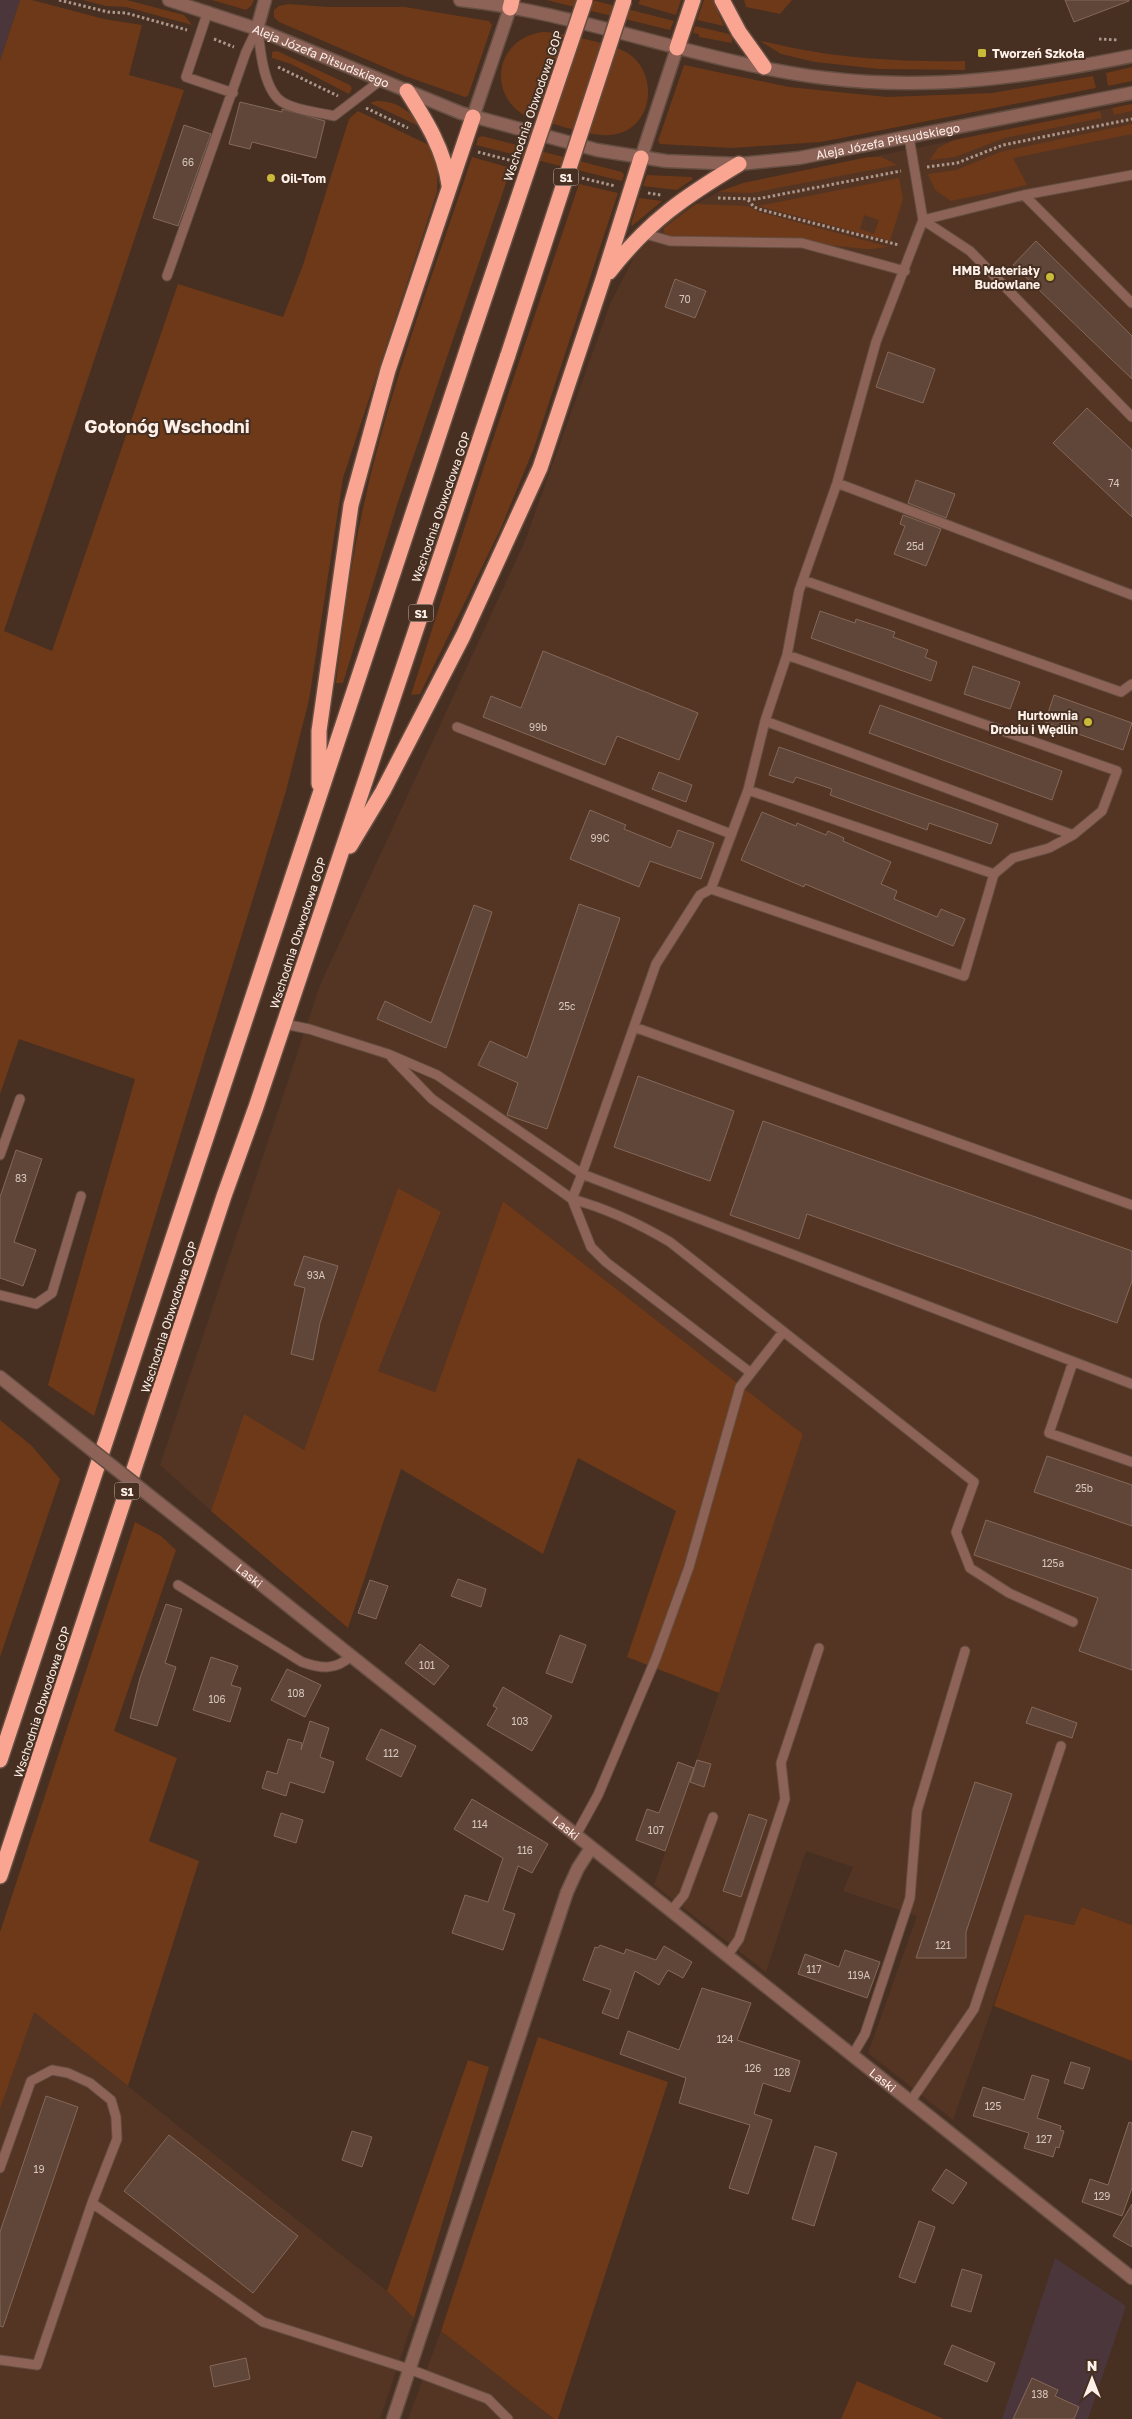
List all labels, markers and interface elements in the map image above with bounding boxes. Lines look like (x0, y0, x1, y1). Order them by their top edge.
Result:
street label: Aleja Józefa Piłsudskiego (251, 21, 392, 90)
street label: Wschodnia Obwodowa GOP (500, 29, 566, 183)
place label: Tworzeń Szkoła (992, 46, 1084, 61)
marker: Tworzeń Szkoła (976, 47, 988, 59)
street label: Aleja Józefa Piłsudskiego (815, 119, 961, 162)
house number: 66 (182, 156, 194, 168)
road number: S1 (554, 168, 578, 186)
place label: Oil-Tom (281, 171, 326, 186)
marker: Oil-Tom (265, 172, 277, 184)
place label: HMB Materiały Budowlane (952, 263, 1041, 292)
marker: HMB Materiały Budowlane (1044, 271, 1056, 283)
house number: 70 (679, 293, 691, 305)
district label: Gołonóg Wschodni (84, 415, 250, 437)
street label: Wschodnia Obwodowa GOP (408, 430, 474, 584)
house number: 74 (1108, 477, 1120, 489)
house number: 25d (906, 540, 924, 552)
road number: S1 (408, 604, 434, 622)
place label: Hurtownia Drobiu i Wędlin (990, 708, 1078, 737)
marker: Hurtownia Drobiu i Wędlin (1082, 716, 1094, 728)
house number: 99b (529, 721, 547, 733)
house number: 99C (591, 832, 610, 844)
street label: Wschodnia Obwodowa GOP (266, 855, 330, 1011)
house number: 25c (558, 1000, 576, 1012)
house number: 83 (15, 1172, 27, 1184)
street label: Wschodnia Obwodowa GOP (137, 1239, 201, 1395)
house number: 93A (307, 1269, 326, 1281)
road number: S1 (114, 1482, 140, 1500)
house number: 25b (1075, 1482, 1093, 1494)
house number: 125a (1042, 1557, 1064, 1569)
street label: Laski (233, 1560, 266, 1590)
street label: Wschodnia Obwodowa GOP (10, 1624, 74, 1780)
house number: 101 (419, 1659, 435, 1671)
house number: 108 (287, 1687, 305, 1699)
house number: 106 (208, 1693, 226, 1705)
house number: 103 (512, 1715, 529, 1727)
house number: 112 (383, 1747, 399, 1759)
street label: Laski (550, 1812, 583, 1843)
house number: 114 (472, 1818, 488, 1830)
house number: 107 (648, 1824, 664, 1836)
house number: 116 (517, 1844, 533, 1856)
house number: 121 (935, 1939, 951, 1951)
house number: 117 (807, 1963, 822, 1975)
house number: 119A (848, 1969, 871, 1981)
house number: 124 (717, 2033, 733, 2045)
house number: 126 (745, 2062, 761, 2074)
street label: Laski (867, 2065, 900, 2095)
house number: 128 (774, 2066, 790, 2078)
house number: 125 (985, 2100, 1001, 2112)
house number: 127 (1036, 2133, 1052, 2145)
house number: 19 (34, 2163, 44, 2175)
house number: 129 (1094, 2190, 1110, 2202)
north arrow (1067, 2354, 1117, 2404)
text: N (1087, 2357, 1097, 2374)
house number: 138 (1032, 2388, 1048, 2400)

